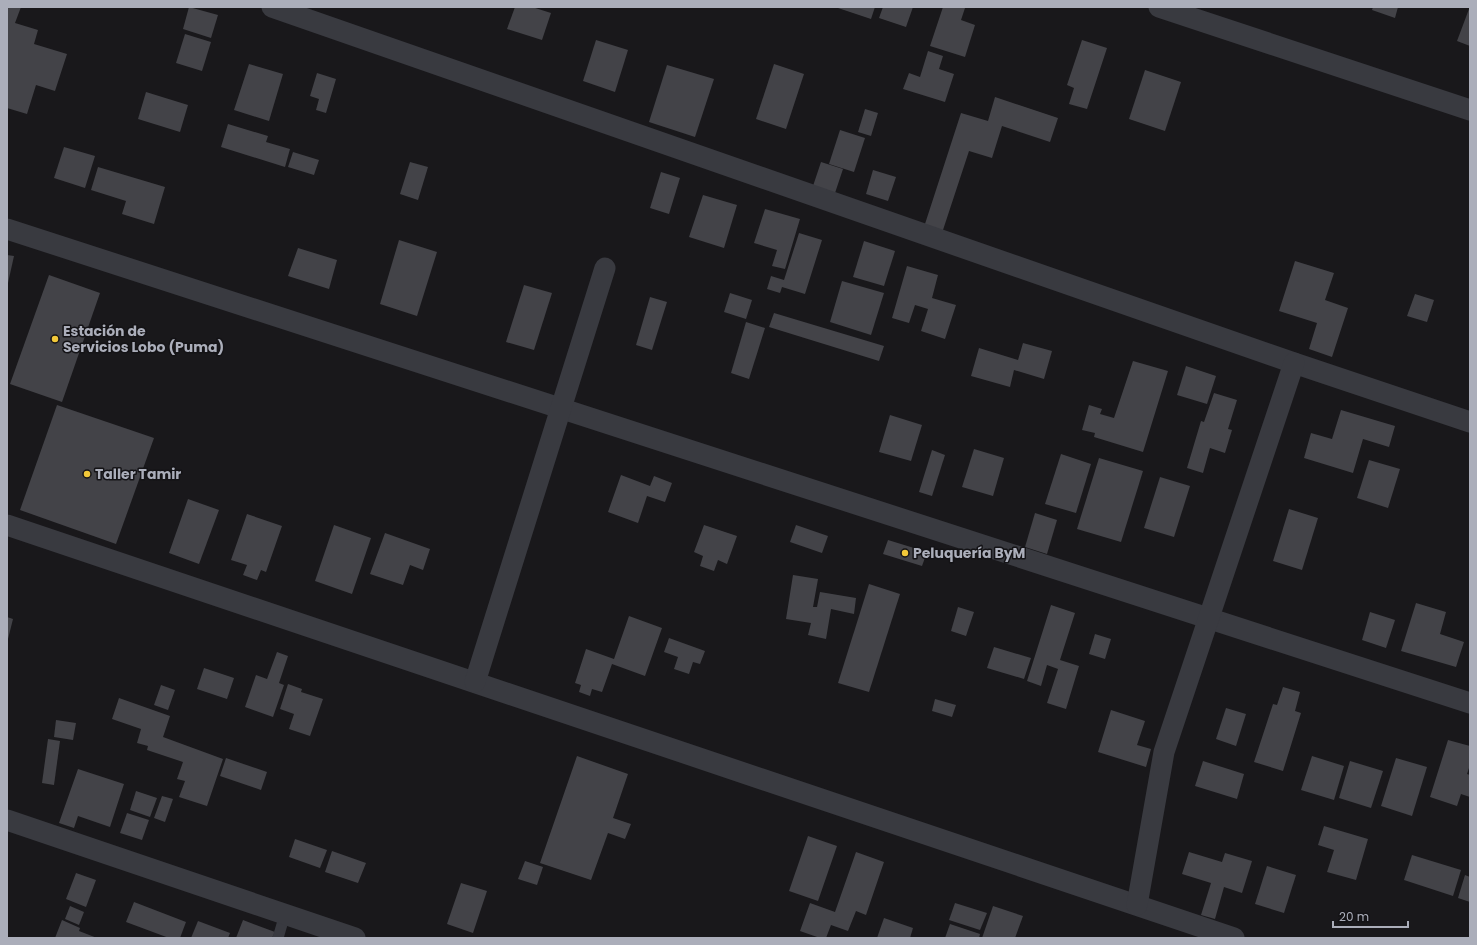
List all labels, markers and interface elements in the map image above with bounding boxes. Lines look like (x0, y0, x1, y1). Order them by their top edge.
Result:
place label: Estación de Servicios Lobo (Puma) (63, 321, 224, 357)
marker: Estación de Servicios Lobo (Puma) (50, 334, 60, 344)
place label: Taller Tamir (95, 464, 181, 484)
marker: Taller Tamir (82, 469, 92, 479)
place label: Peluquería ByM (913, 543, 1025, 563)
marker: Peluquería ByM (900, 548, 910, 558)
scale bar (1333, 903, 1408, 929)
text: 20 m (1339, 908, 1369, 925)

